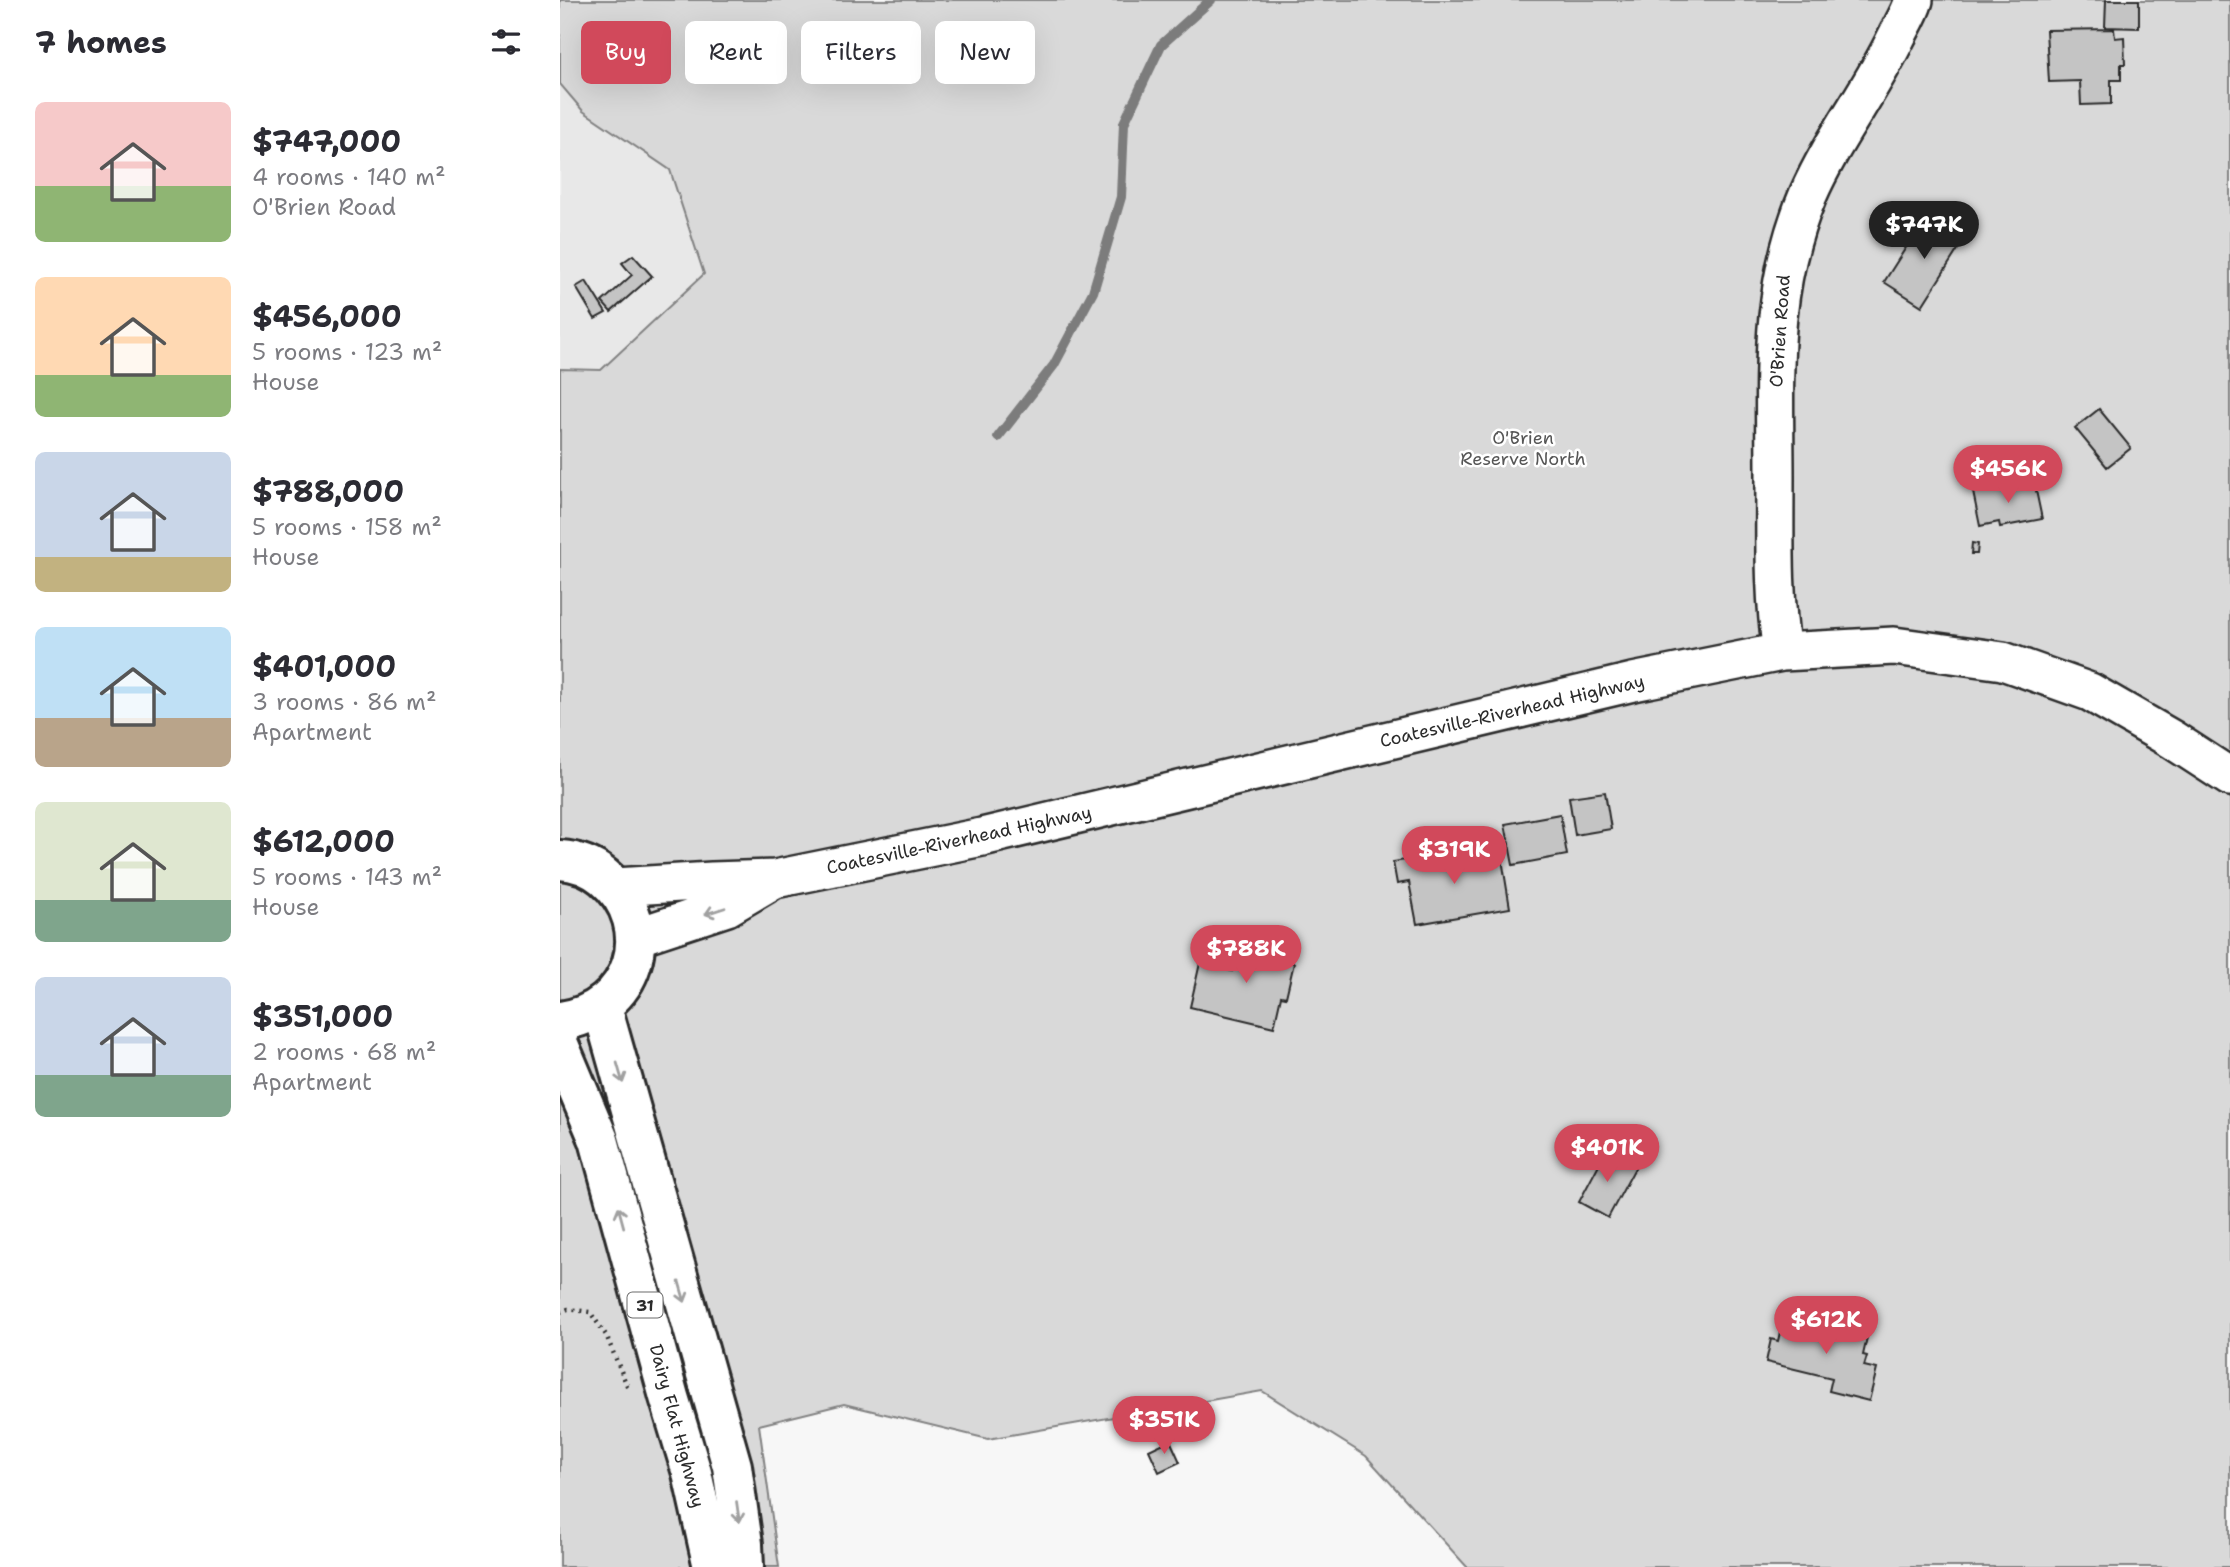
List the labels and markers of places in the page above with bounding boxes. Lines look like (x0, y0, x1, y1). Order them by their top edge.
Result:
pin: $747K (1875, 202, 1973, 261)
pin: $456K (1959, 446, 2057, 505)
pin: $319K (1405, 826, 1503, 886)
pin: $788K (1197, 926, 1295, 985)
pin: $401K (1558, 1124, 1656, 1184)
pin: $612K (1777, 1296, 1875, 1356)
pin: $351K (1115, 1396, 1213, 1456)

